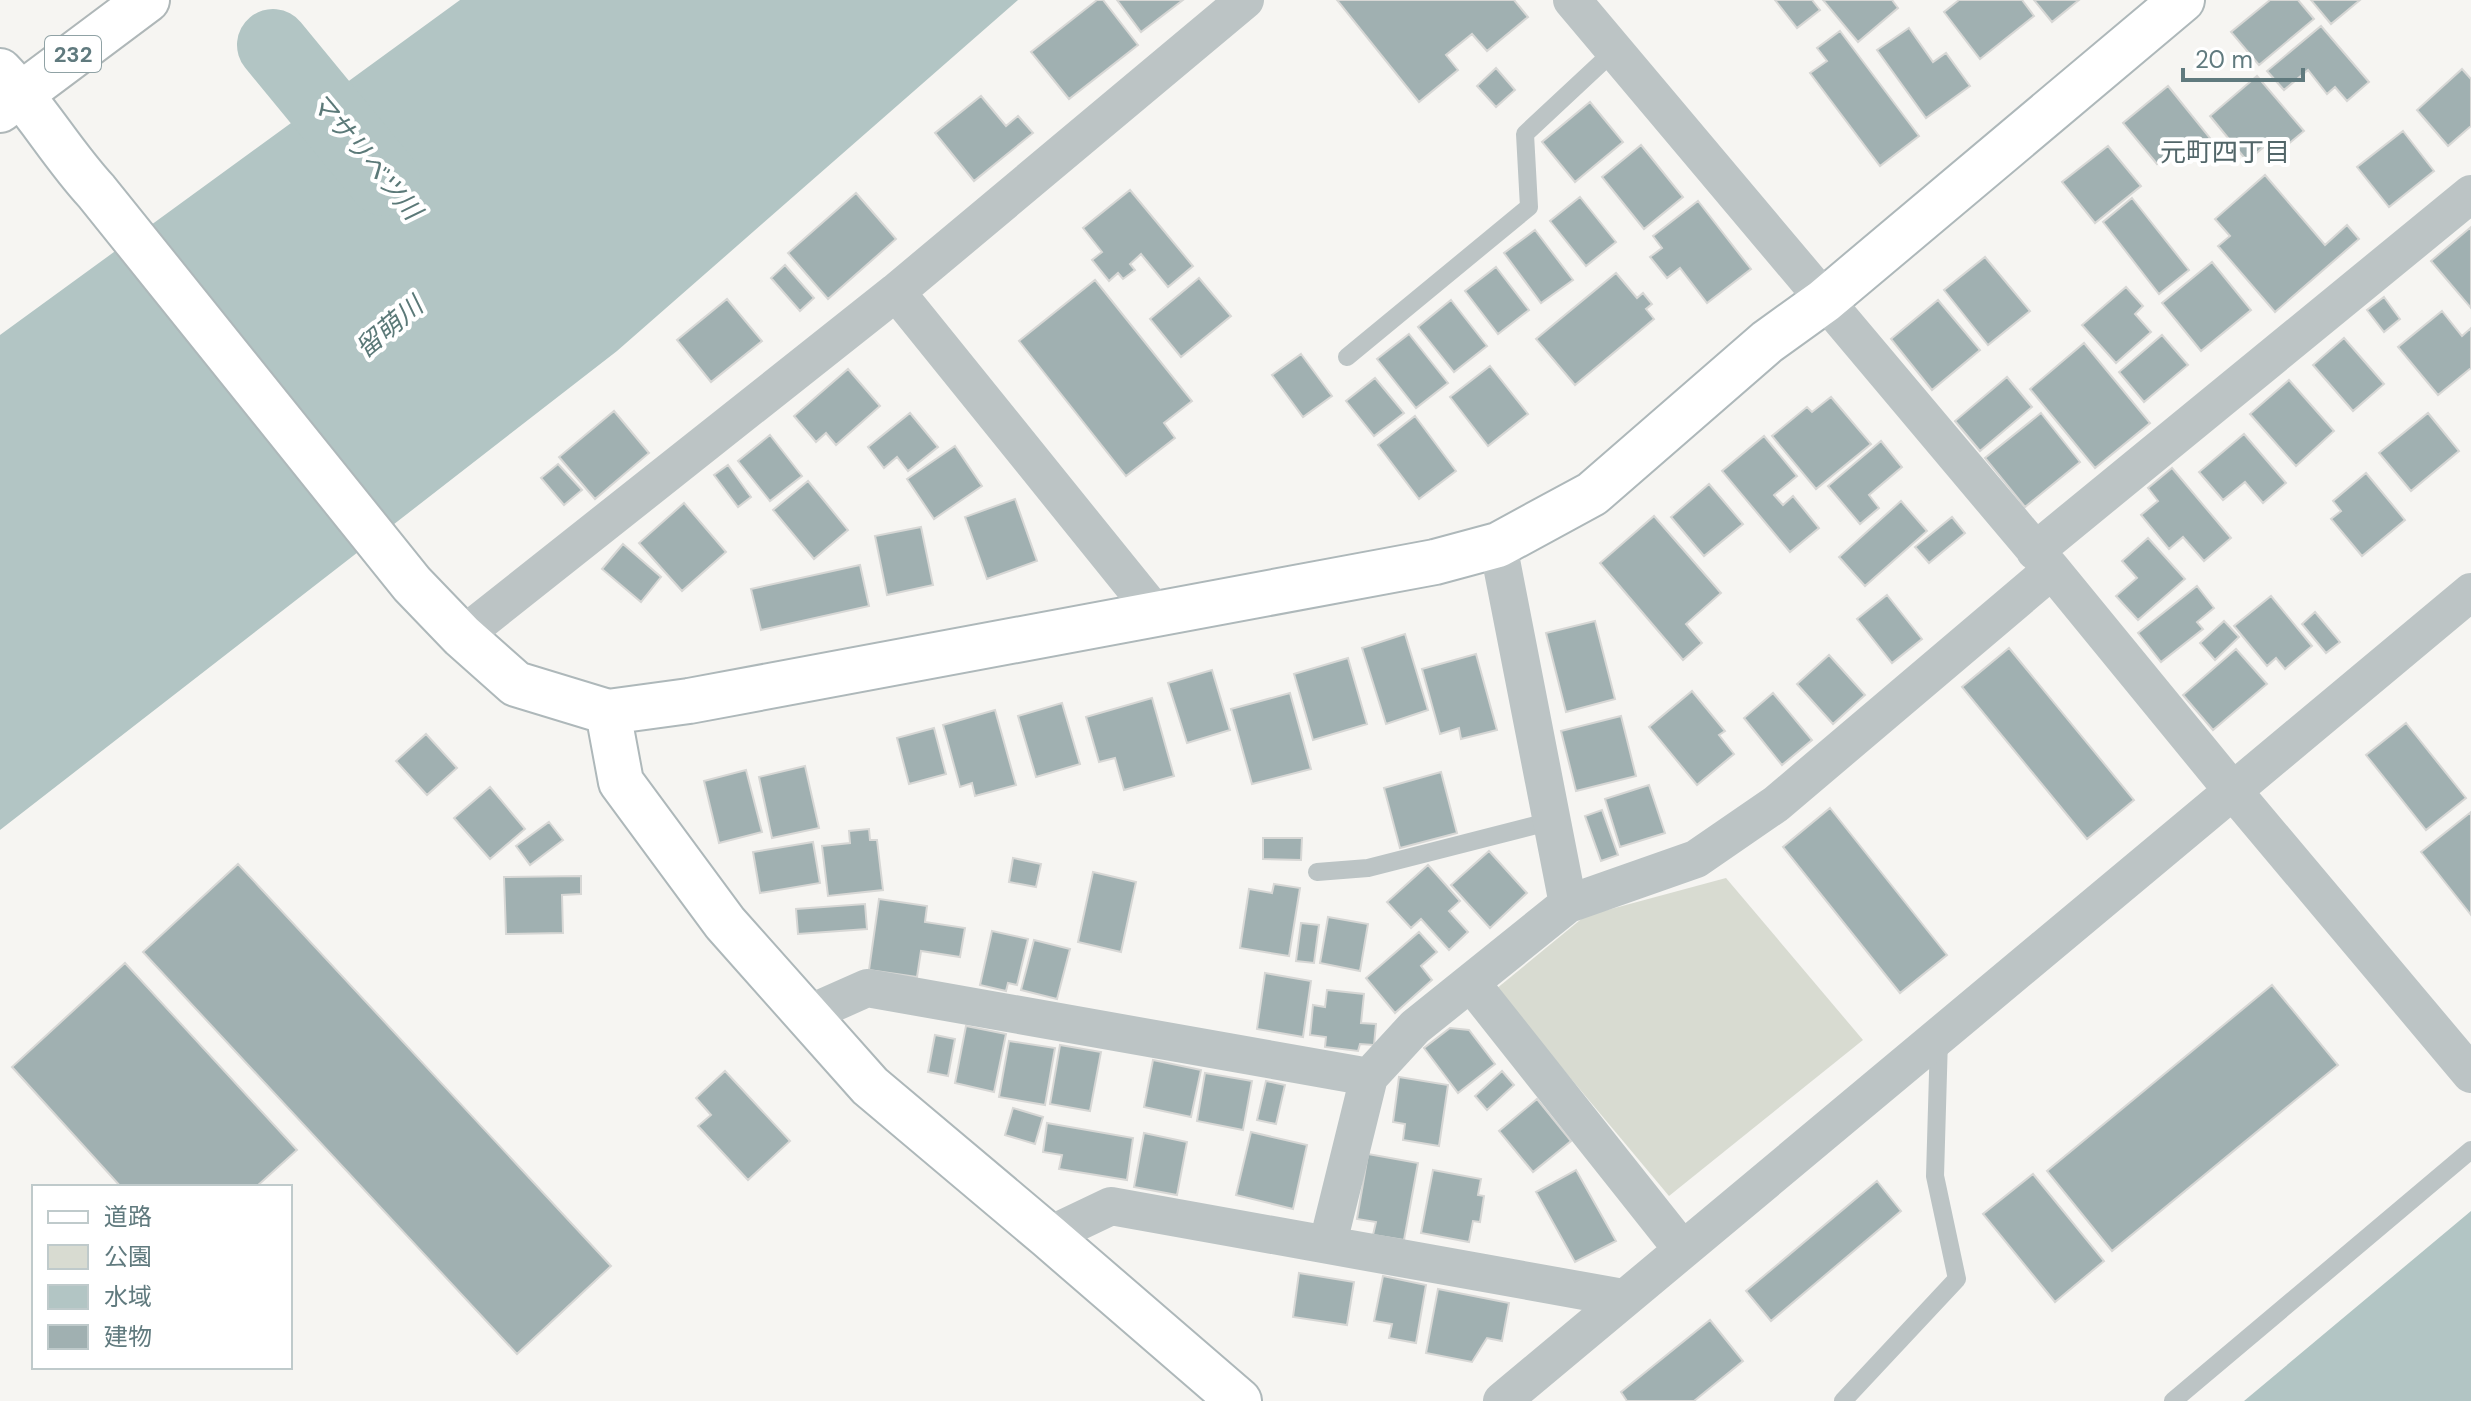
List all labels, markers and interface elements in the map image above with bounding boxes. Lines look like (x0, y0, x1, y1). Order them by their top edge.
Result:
scale bar (2183, 32, 2303, 82)
road number: 232 (45, 36, 101, 72)
text: 20 m (2195, 44, 2253, 75)
water label: マサリベツ川 (303, 85, 431, 229)
district label: 元町四丁目 (2160, 135, 2290, 169)
water label: 留萌川 (348, 287, 432, 365)
legend (32, 1185, 292, 1369)
text: 道路 (104, 1201, 152, 1232)
text: 公園 (104, 1241, 152, 1272)
text: 水域 (104, 1281, 152, 1312)
text: 建物 (104, 1321, 152, 1352)

